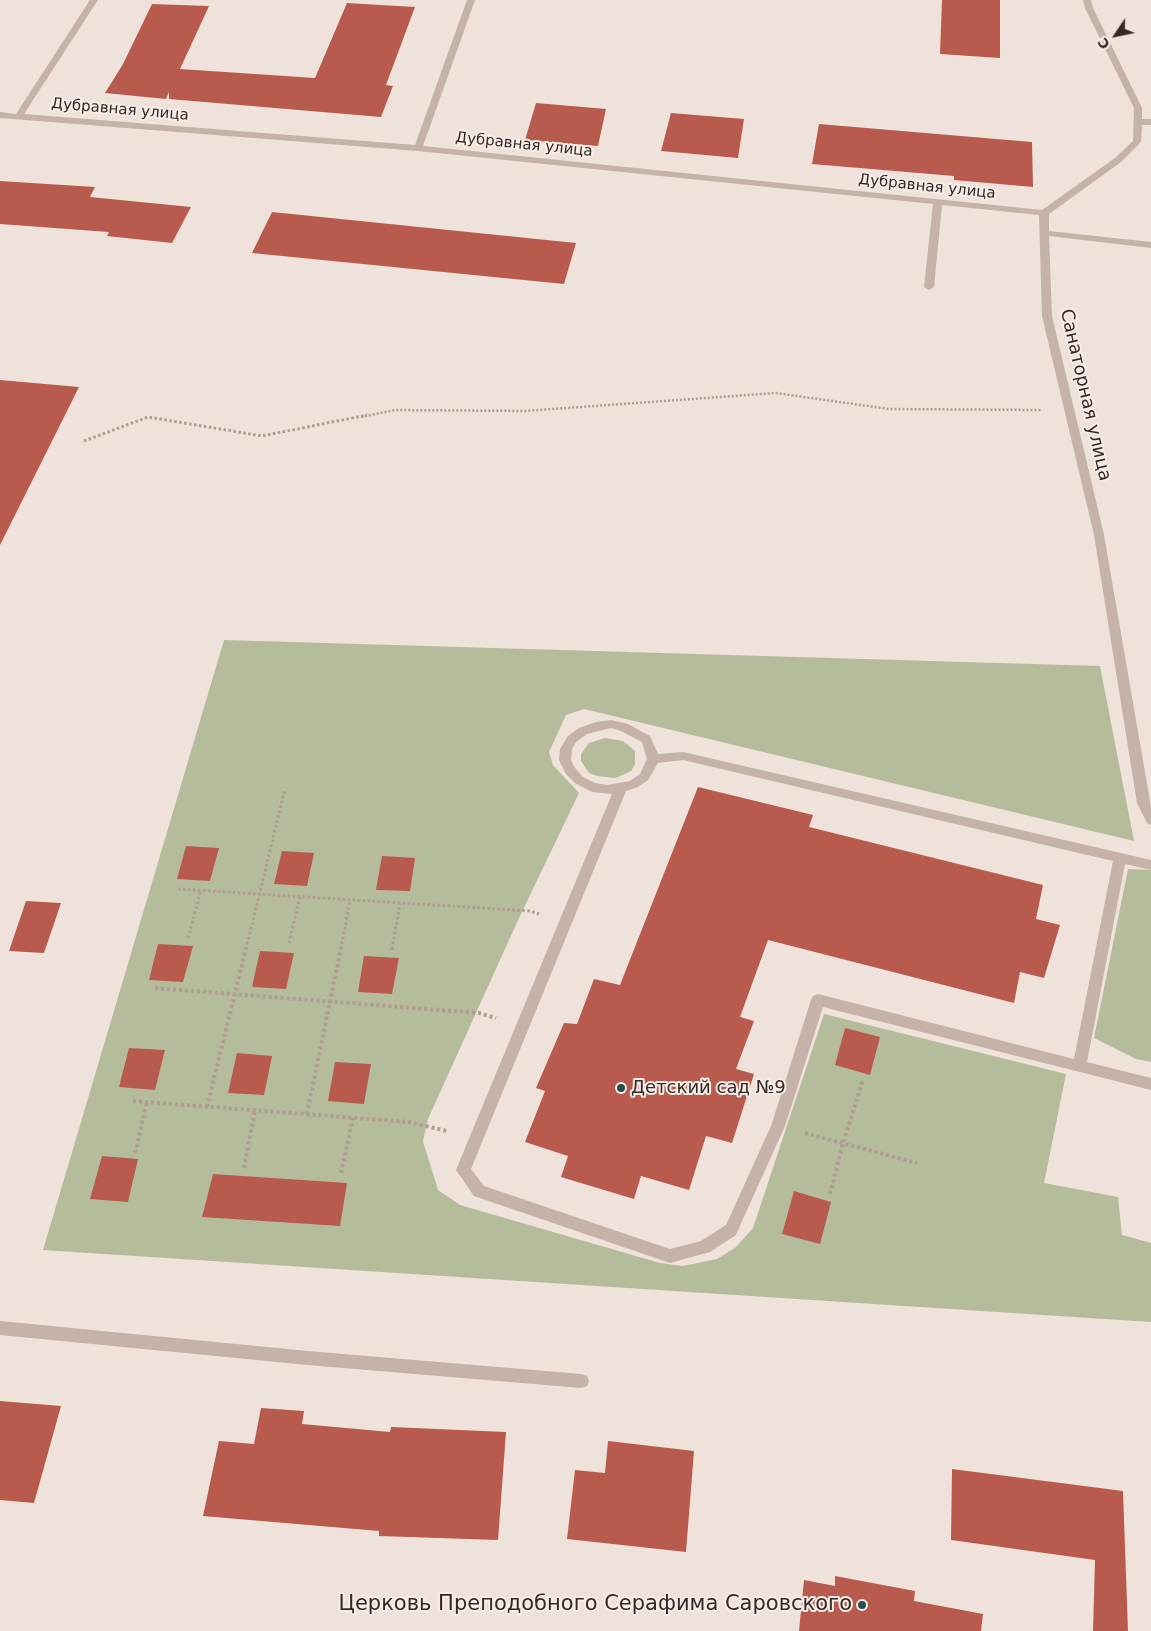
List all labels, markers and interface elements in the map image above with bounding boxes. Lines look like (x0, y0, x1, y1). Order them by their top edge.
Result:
north arrow (1091, 10, 1141, 60)
text: С (1094, 35, 1113, 52)
street label: Дубравная улица (51, 95, 189, 125)
street label: Дубравная улица (455, 129, 593, 161)
street label: Дубравная улица (858, 171, 996, 203)
street label: Санаторная улица (1055, 307, 1115, 483)
place label: Детский сад №9 (631, 1077, 786, 1099)
marker: Детский сад №9 (615, 1082, 627, 1094)
place label: Церковь Преподобного Серафима Саровского (339, 1592, 852, 1618)
marker: Церковь Преподобного Серафима Саровского (856, 1599, 868, 1611)

